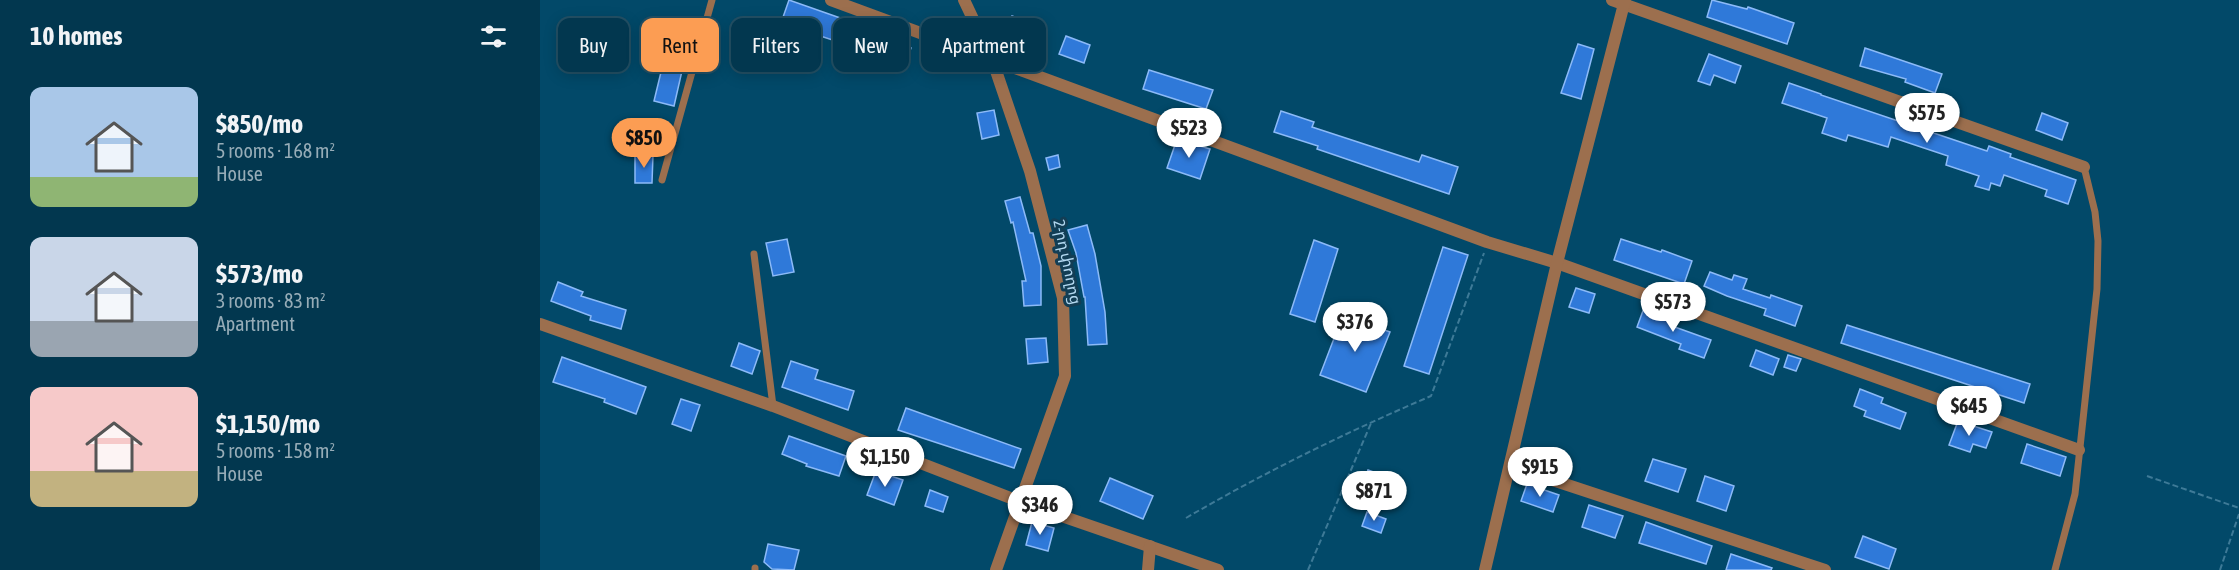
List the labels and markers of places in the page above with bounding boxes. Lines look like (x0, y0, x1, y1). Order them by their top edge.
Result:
pin: $575 (1891, 93, 1963, 144)
pin: $523 (1153, 108, 1225, 159)
pin: $850 (608, 118, 680, 169)
pin: $573 (1637, 282, 1709, 333)
pin: $376 (1319, 302, 1391, 353)
pin: $645 (1933, 386, 2005, 437)
pin: $1,150 (836, 437, 934, 488)
pin: $915 (1504, 447, 1576, 498)
pin: $871 (1338, 471, 1410, 522)
pin: $346 (1004, 485, 1076, 536)

